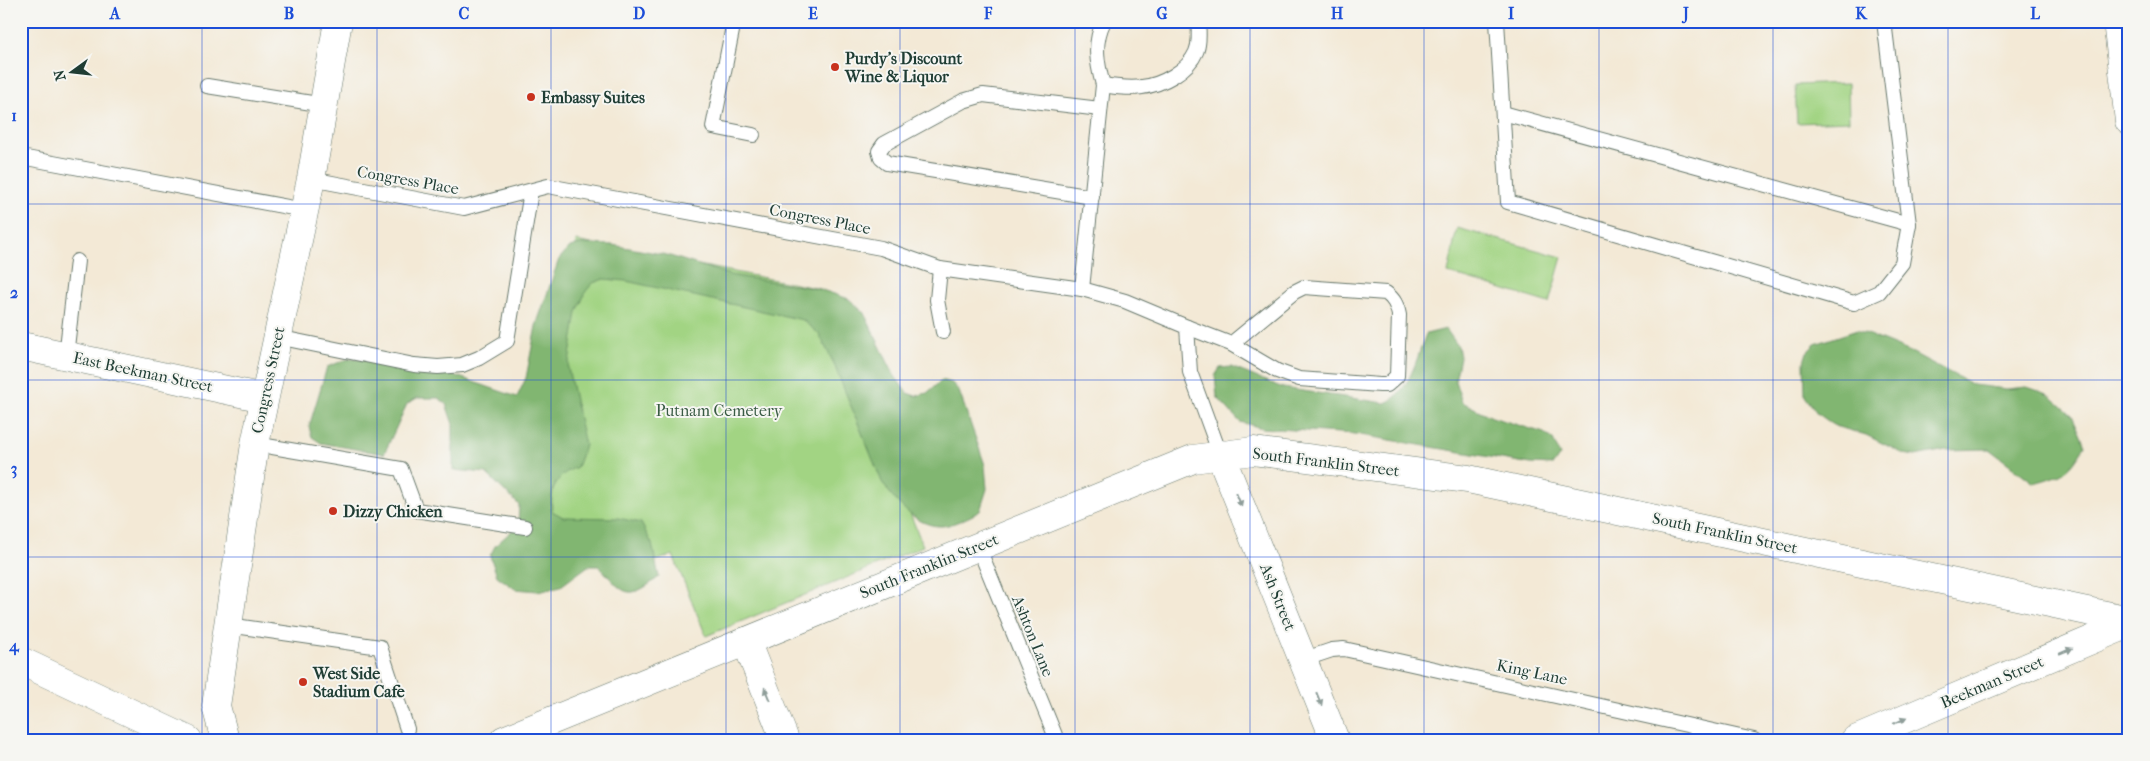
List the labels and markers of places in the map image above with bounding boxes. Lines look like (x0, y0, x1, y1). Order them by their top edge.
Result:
place label: Purdy's Discount Wine & Liquor (844, 49, 962, 87)
marker: Purdy's Discount Wine & Liquor (829, 61, 841, 73)
place label: Embassy Suites (541, 88, 645, 108)
marker: Embassy Suites (525, 91, 537, 103)
place label: Dizzy Chicken (343, 502, 443, 522)
marker: Dizzy Chicken (327, 505, 339, 517)
place label: West Side Stadium Cafe (312, 664, 405, 701)
marker: West Side Stadium Cafe (297, 676, 309, 688)

